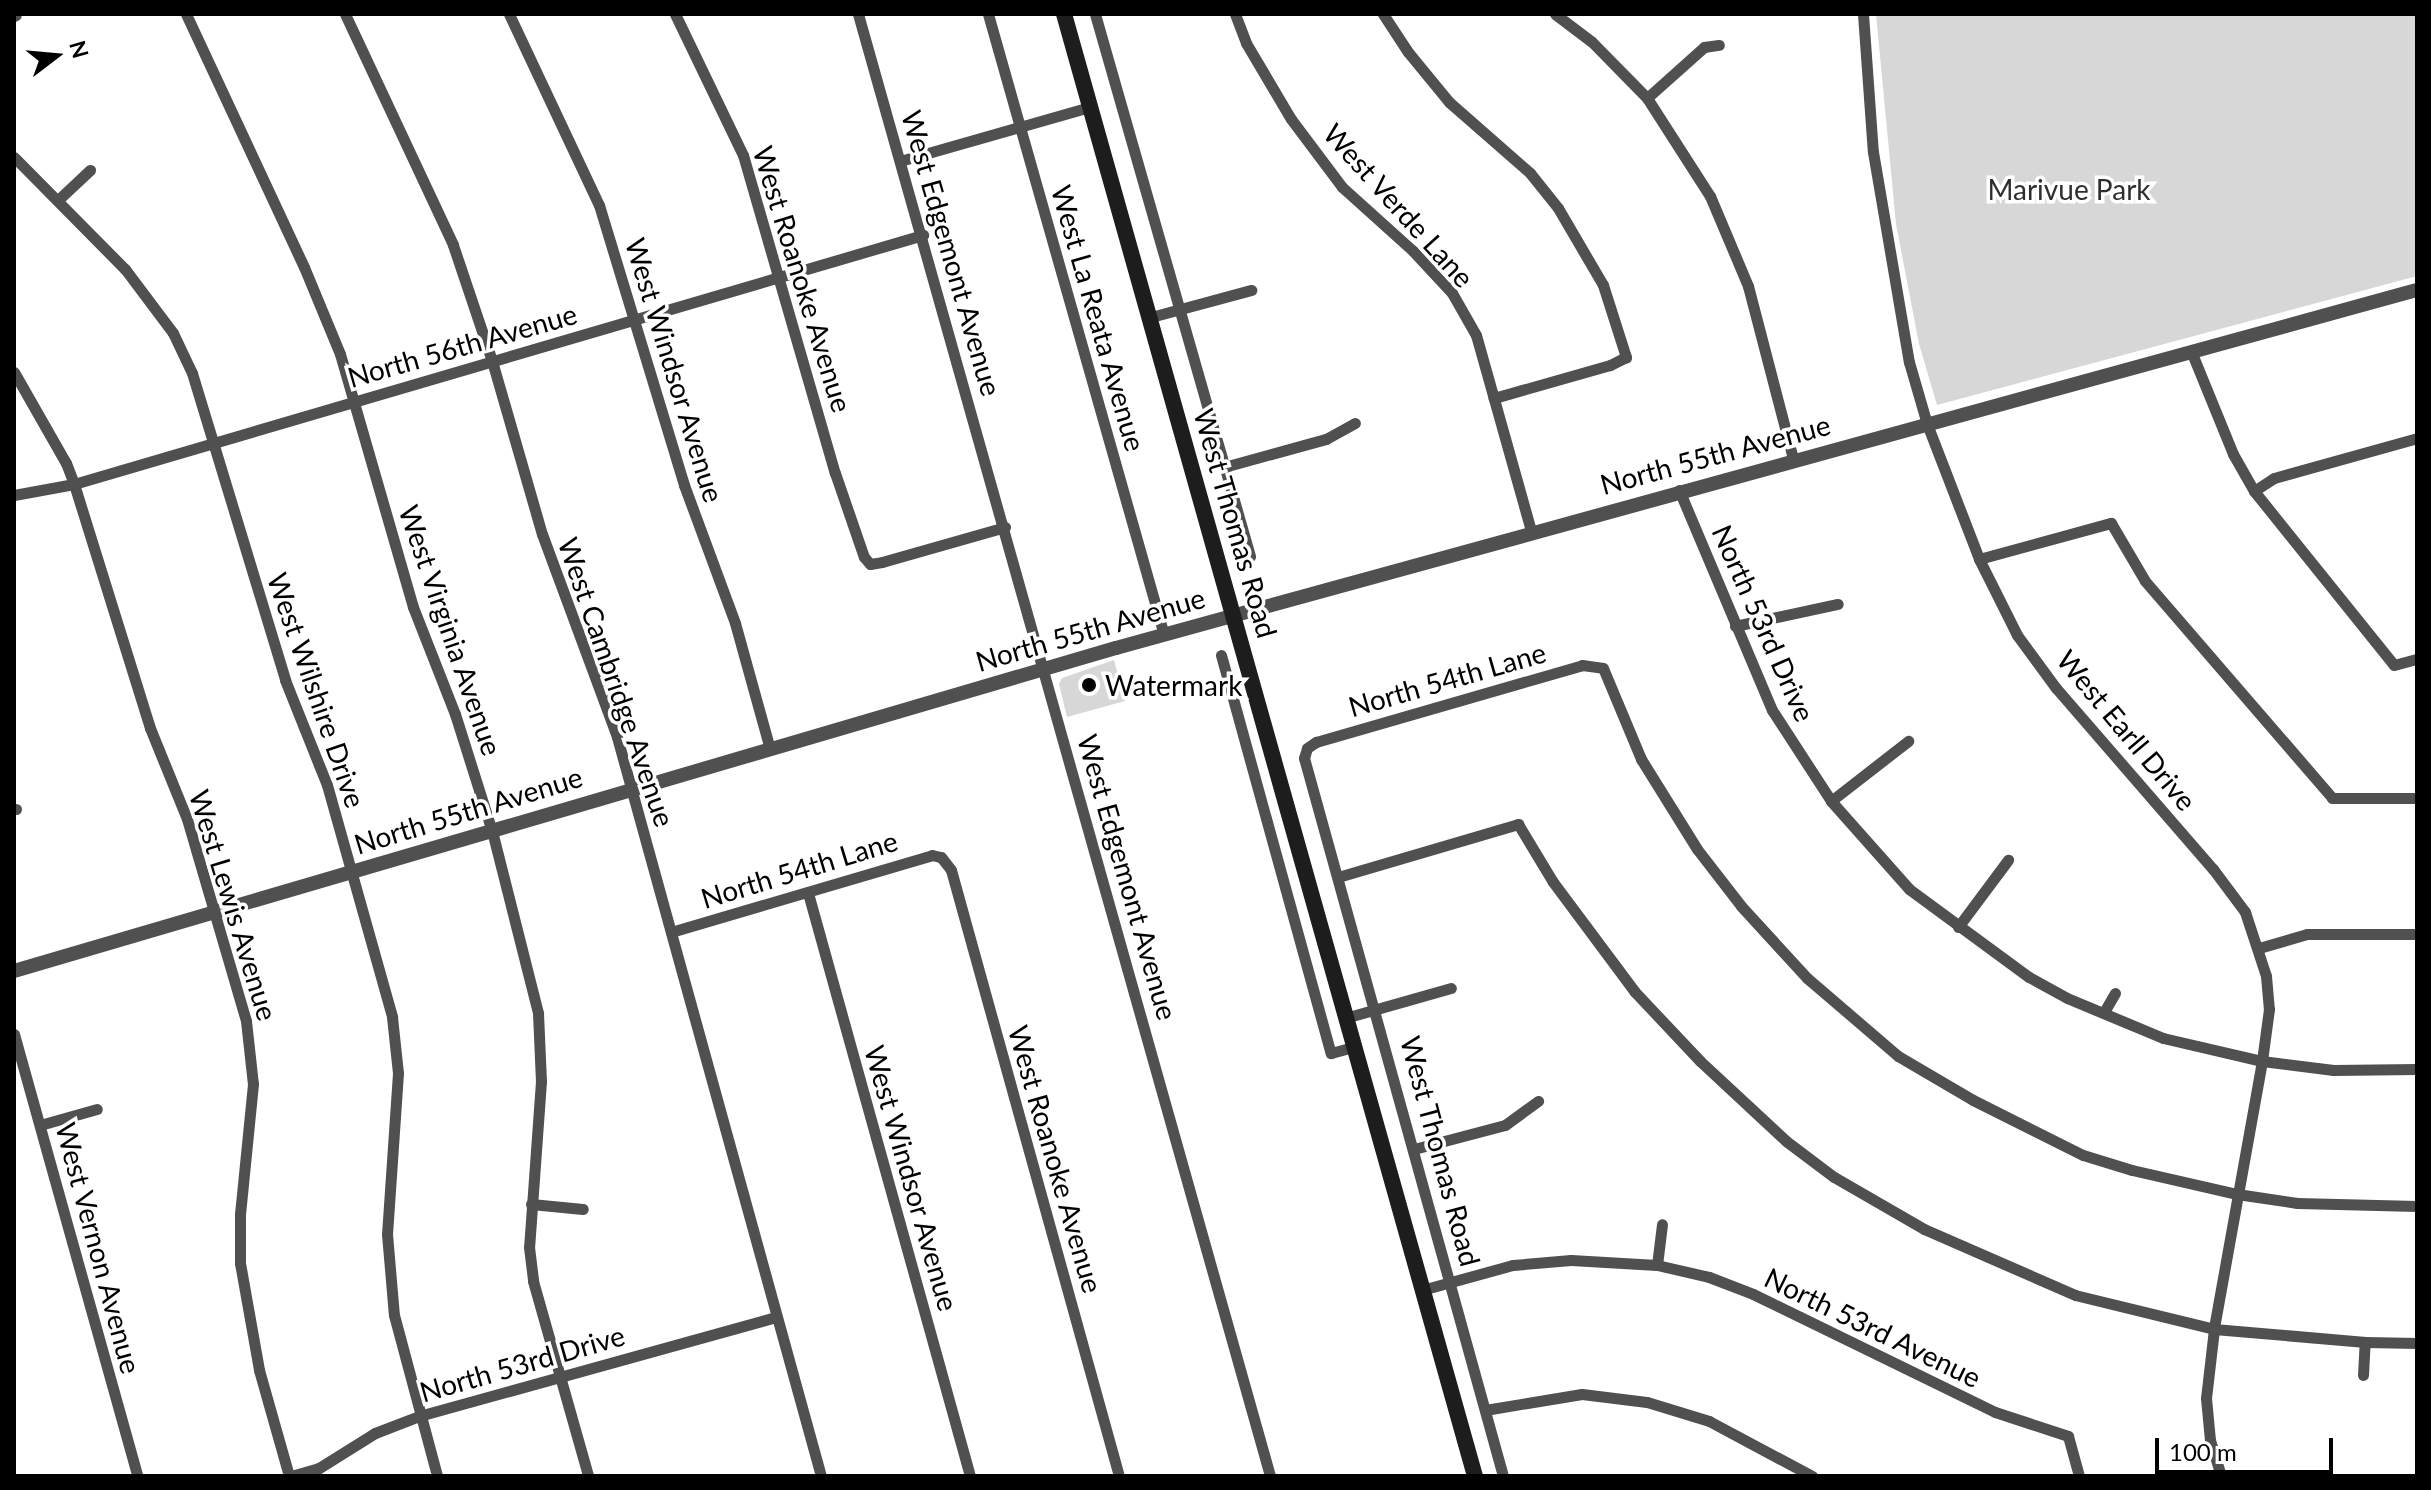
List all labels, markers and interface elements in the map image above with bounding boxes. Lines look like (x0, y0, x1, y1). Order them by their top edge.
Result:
north arrow (16, 16, 96, 96)
text: N (64, 37, 95, 61)
street label: West Edgemont Avenue (895, 106, 1009, 400)
street label: West Verde Lane (1317, 116, 1481, 294)
street label: West Roanoke Avenue (746, 141, 860, 417)
park label: Marivue Park (1987, 172, 2151, 206)
street label: West La Reata Avenue (1045, 181, 1153, 455)
street label: West Windsor Avenue (619, 233, 731, 507)
street label: North 56th Avenue (343, 296, 581, 394)
street label: West Thomas Road (1187, 404, 1285, 642)
street label: North 55th Avenue (1596, 407, 1834, 501)
street label: West Virginia Avenue (392, 499, 510, 761)
street label: North 53rd Drive (1706, 520, 1822, 726)
street label: West Cambridge Avenue (552, 533, 682, 831)
street label: West Wilshire Drive (261, 568, 373, 812)
street label: North 55th Avenue (971, 580, 1209, 678)
street label: North 54th Lane (1344, 635, 1550, 723)
street label: West Earll Drive (2050, 643, 2204, 817)
place label: Watermark (1105, 668, 1242, 702)
marker: Watermark (1080, 676, 1098, 694)
street label: West Edgemont Avenue (1071, 730, 1185, 1024)
street label: North 55th Avenue (349, 759, 587, 861)
street label: West Lewis Avenue (183, 785, 285, 1025)
street label: North 54th Lane (697, 823, 901, 915)
street label: West Roanoke Avenue (1002, 1021, 1110, 1297)
street label: West Thomas Road (1394, 1032, 1488, 1270)
street label: West Windsor Avenue (858, 1040, 966, 1316)
street label: West Vernon Avenue (49, 1118, 149, 1378)
street label: North 53rd Avenue (1759, 1260, 1987, 1394)
street label: North 53rd Drive (416, 1318, 628, 1408)
scale bar (2159, 1422, 2337, 1472)
text: 100 m (2169, 1437, 2237, 1466)

